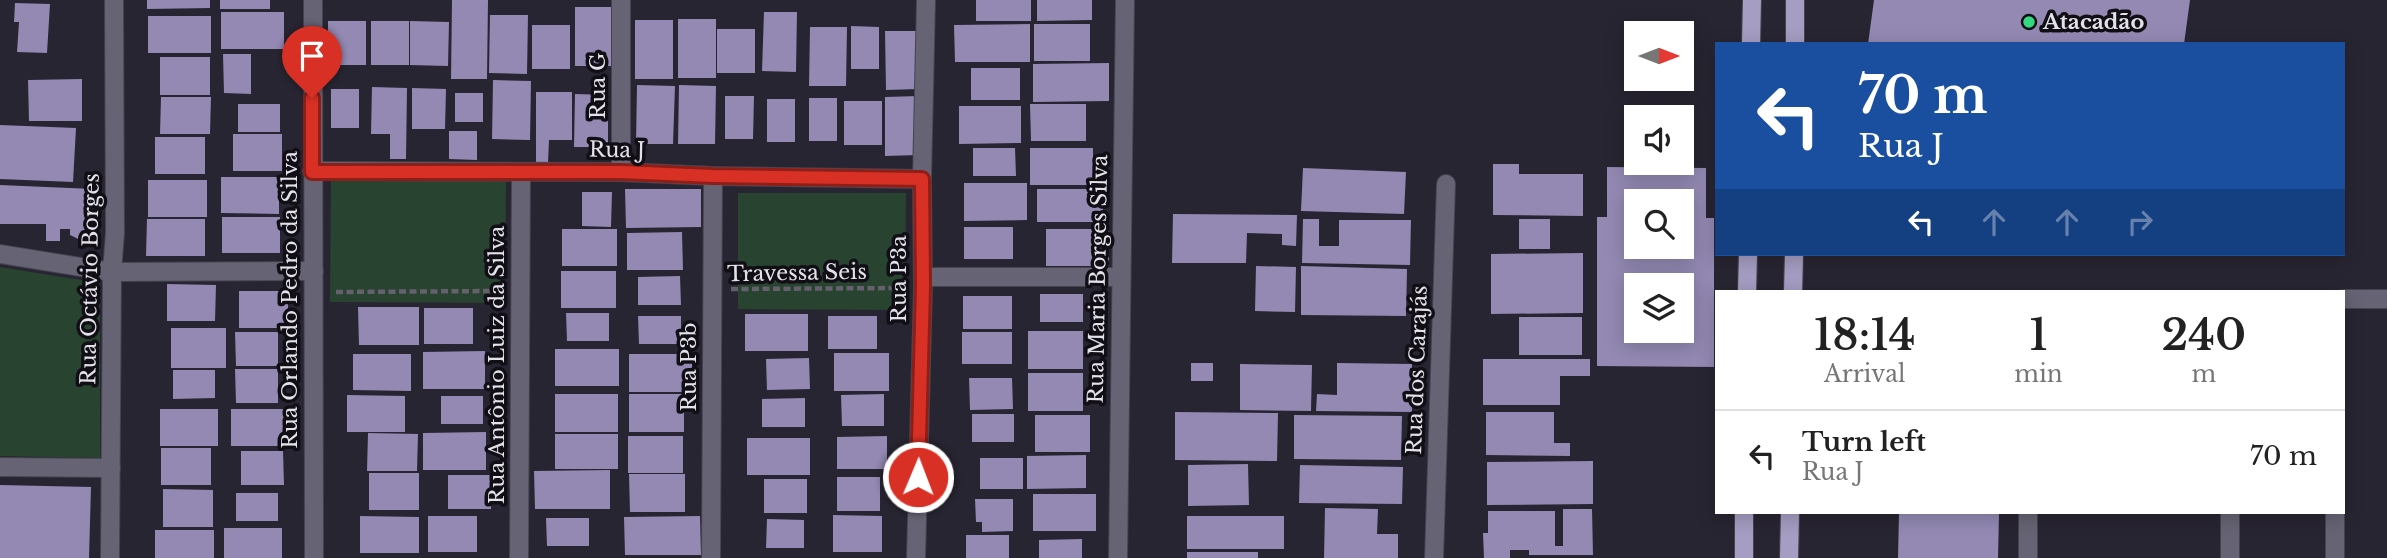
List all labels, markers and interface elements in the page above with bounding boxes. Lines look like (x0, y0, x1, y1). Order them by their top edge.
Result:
place label: Atacadão (2042, 9, 2144, 35)
marker: Atacadão (2021, 14, 2037, 30)
north arrow (1624, 21, 1694, 91)
map controls (1624, 21, 1694, 343)
pin (282, 26, 342, 98)
icon: arrive (293, 37, 331, 75)
street label: Rua G (585, 53, 611, 119)
text: 70 m (1858, 65, 1988, 126)
icon: left (1743, 70, 1834, 161)
button: sound (1624, 105, 1694, 175)
text: Rua J (1858, 126, 1944, 166)
street label: Rua J (589, 137, 645, 163)
street label: Rua Orlando Pedro da Silva (277, 151, 303, 449)
street label: Rua Maria Borges Silva (1083, 154, 1113, 404)
street label: Rua Octávio Borges (75, 173, 105, 385)
button: search (1624, 189, 1694, 259)
icon: left (1902, 203, 1940, 241)
icon: ahead (1975, 203, 2013, 241)
icon: ahead (2048, 203, 2086, 241)
icon: right (2121, 203, 2159, 241)
street label: Rua Antônio Luiz da Silva (484, 225, 510, 504)
street label: Rua P3a (886, 235, 912, 323)
street label: Travessa Seis (727, 259, 867, 287)
button: layers (1624, 273, 1694, 343)
street label: Rua dos Carajás (1401, 285, 1433, 455)
text: 18:14 (1814, 309, 1916, 361)
text: 1 (2029, 309, 2048, 361)
text: 240 (2161, 309, 2246, 361)
street label: Rua P3b (676, 322, 702, 412)
text: Arrival (1824, 360, 1905, 388)
text: min (2014, 360, 2063, 388)
text: m (2191, 360, 2216, 388)
text: Turn left (1802, 426, 1926, 458)
icon: left (1743, 437, 1781, 475)
position arrow (881, 440, 955, 514)
text: 70 m (2250, 440, 2317, 472)
text: Rua J (1802, 458, 1864, 486)

